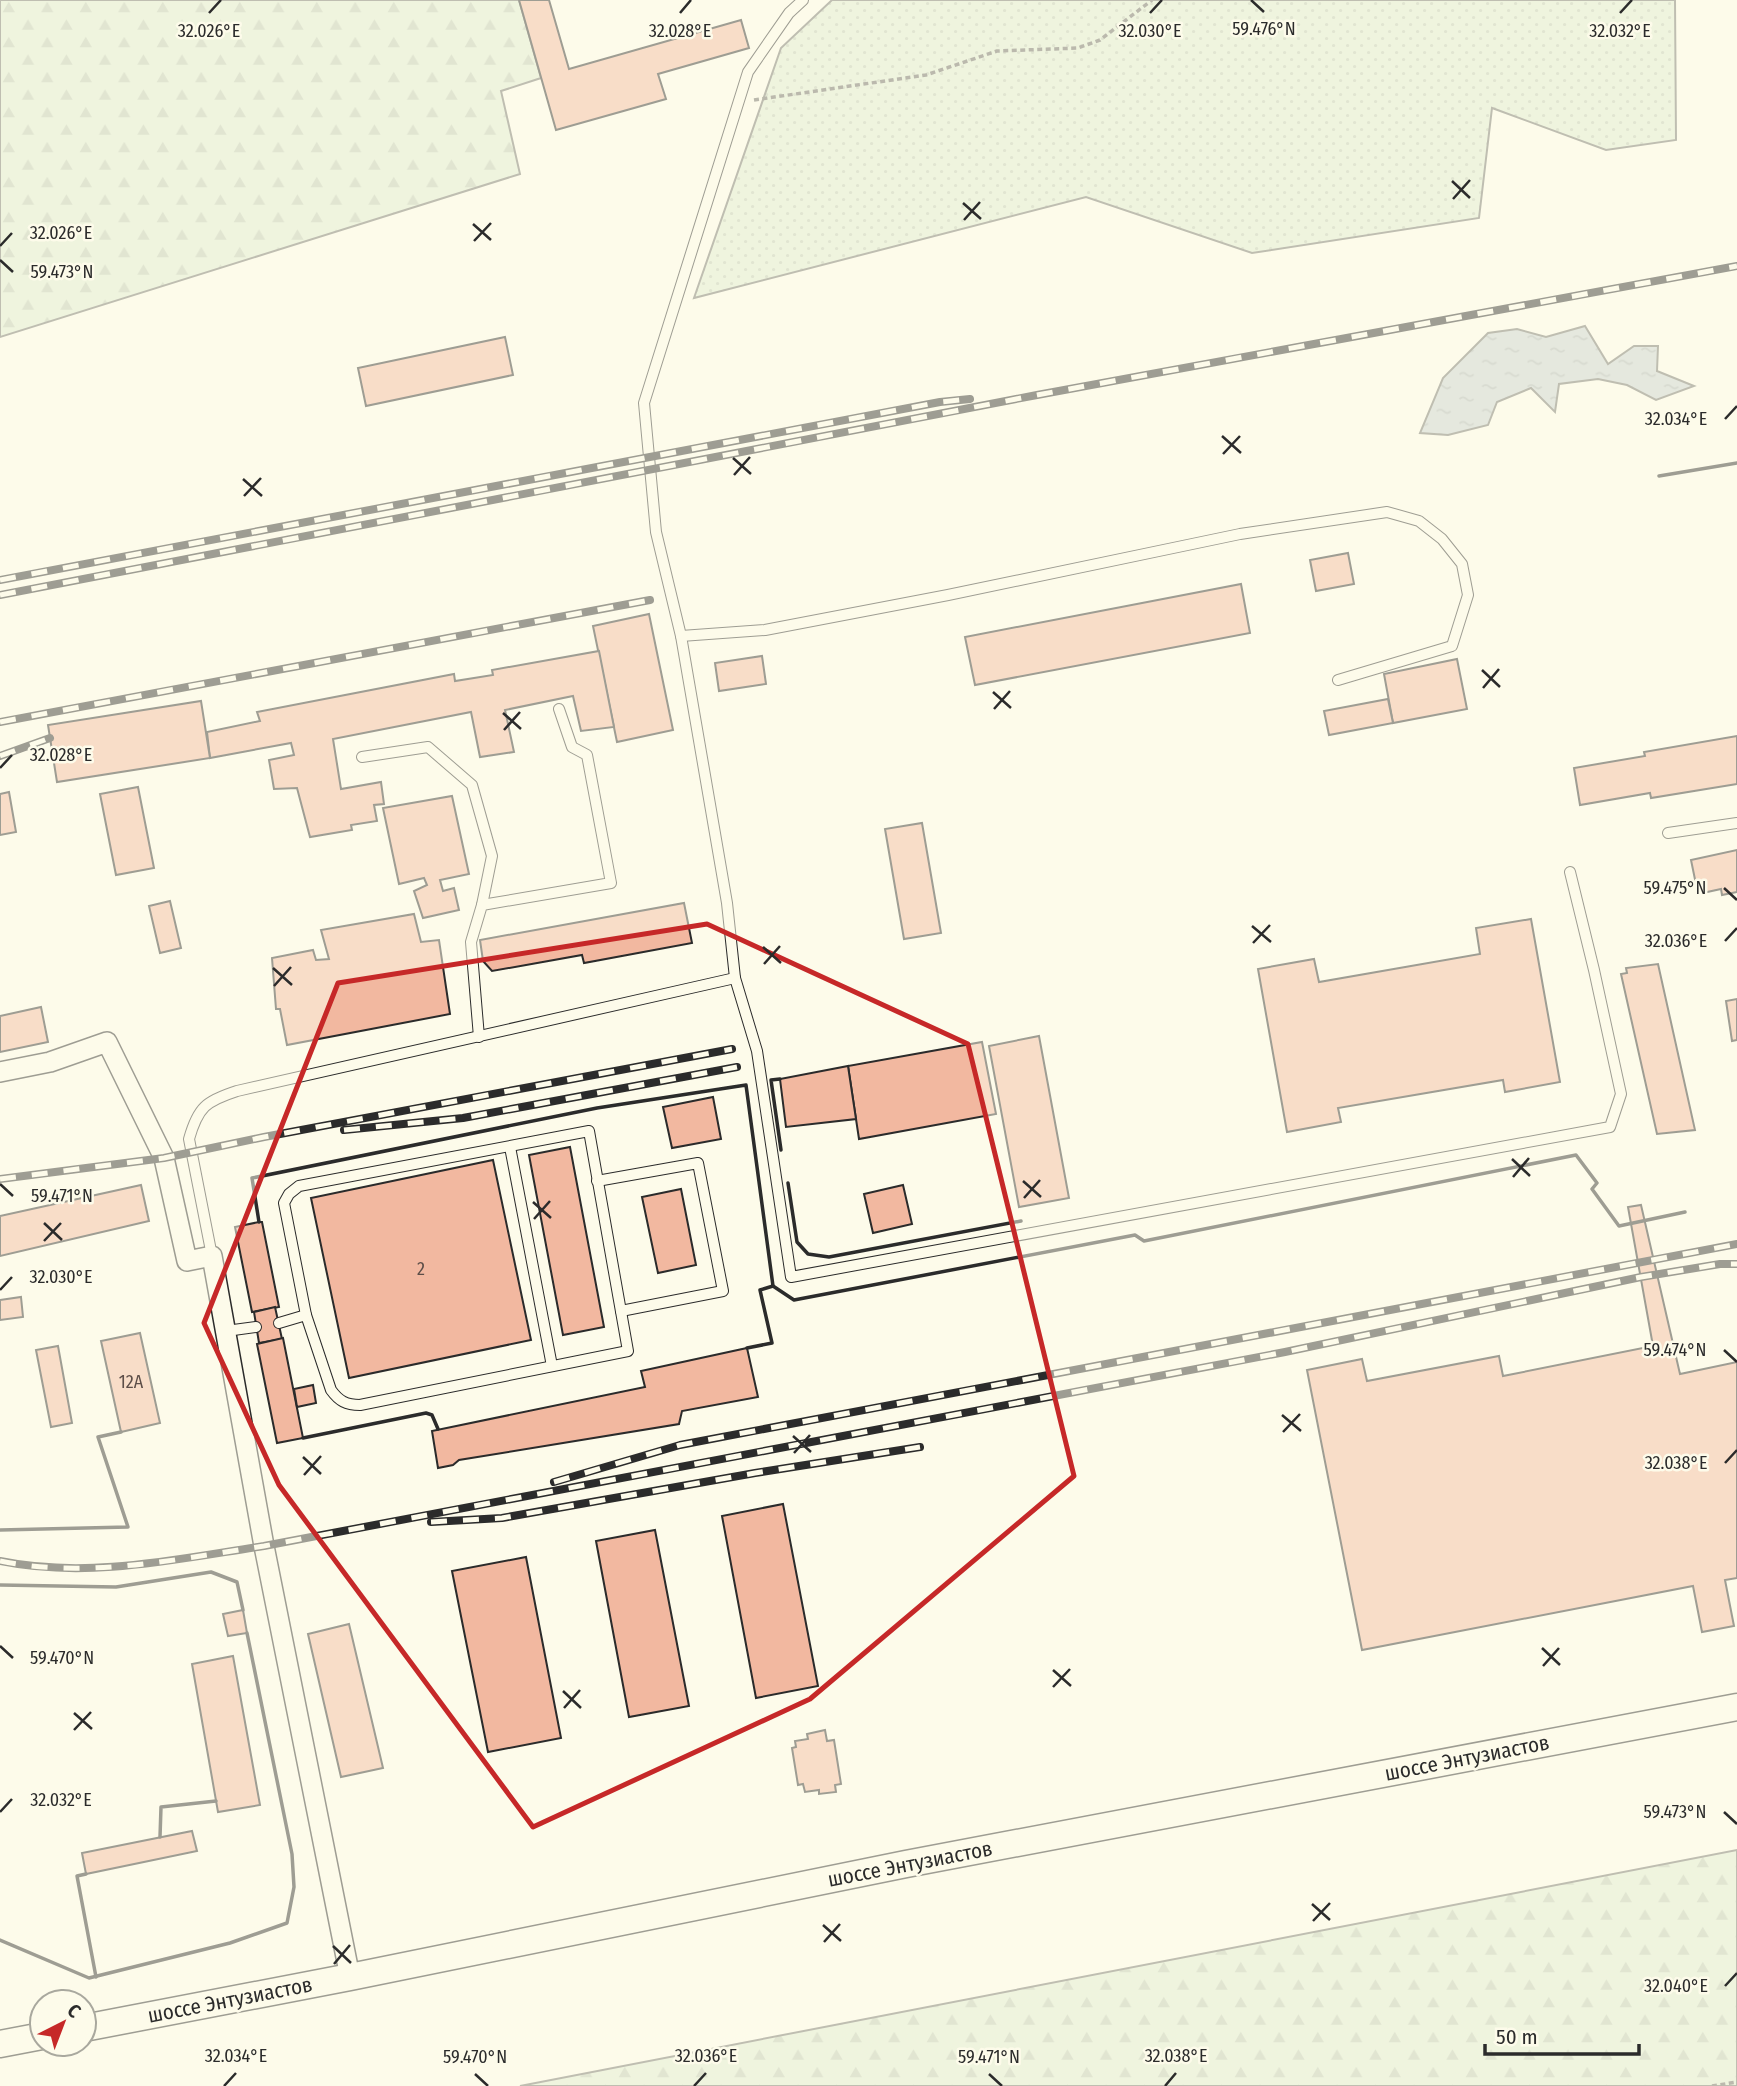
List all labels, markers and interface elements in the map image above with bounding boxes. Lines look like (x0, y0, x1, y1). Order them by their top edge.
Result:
text: 59.476°N (1232, 18, 1296, 40)
text: 32.026°E (178, 20, 240, 42)
text: 32.028°E (649, 20, 711, 42)
text: 32.030°E (1118, 20, 1182, 42)
text: 32.032°E (1589, 20, 1651, 42)
text: 32.026°E (30, 222, 92, 244)
text: 59.473°N (31, 261, 93, 283)
text: 32.034°E (1645, 408, 1707, 430)
text: 32.028°E (30, 744, 92, 766)
text: 59.475°N (1644, 877, 1706, 899)
text: 32.036°E (1645, 930, 1707, 952)
text: 59.471°N (31, 1185, 93, 1207)
house number: 2 (417, 1258, 425, 1280)
text: 32.030°E (29, 1266, 93, 1288)
text: 59.474°N (1643, 1339, 1707, 1361)
house number: 12А (119, 1371, 144, 1393)
text: 32.038°E (1645, 1452, 1707, 1474)
text: 59.470°N (30, 1647, 94, 1669)
street label: шоссе Энтузиастов (1382, 1729, 1552, 1787)
text: 32.032°E (30, 1789, 92, 1811)
text: 59.473°N (1644, 1801, 1706, 1823)
street label: шоссе Энтузиастов (825, 1835, 995, 1893)
street label: шоссе Энтузиастов (145, 1971, 315, 2029)
text: 32.040°E (1644, 1975, 1708, 1997)
north arrow (28, 1988, 98, 2058)
text: С (63, 1999, 85, 2023)
scale bar (1485, 2012, 1639, 2056)
text: 50 m (1496, 2024, 1538, 2050)
text: 32.034°E (205, 2045, 267, 2067)
text: 32.036°E (675, 2045, 737, 2067)
text: 32.038°E (1145, 2045, 1207, 2067)
text: 59.470°N (443, 2046, 507, 2068)
text: 59.471°N (958, 2046, 1020, 2068)

